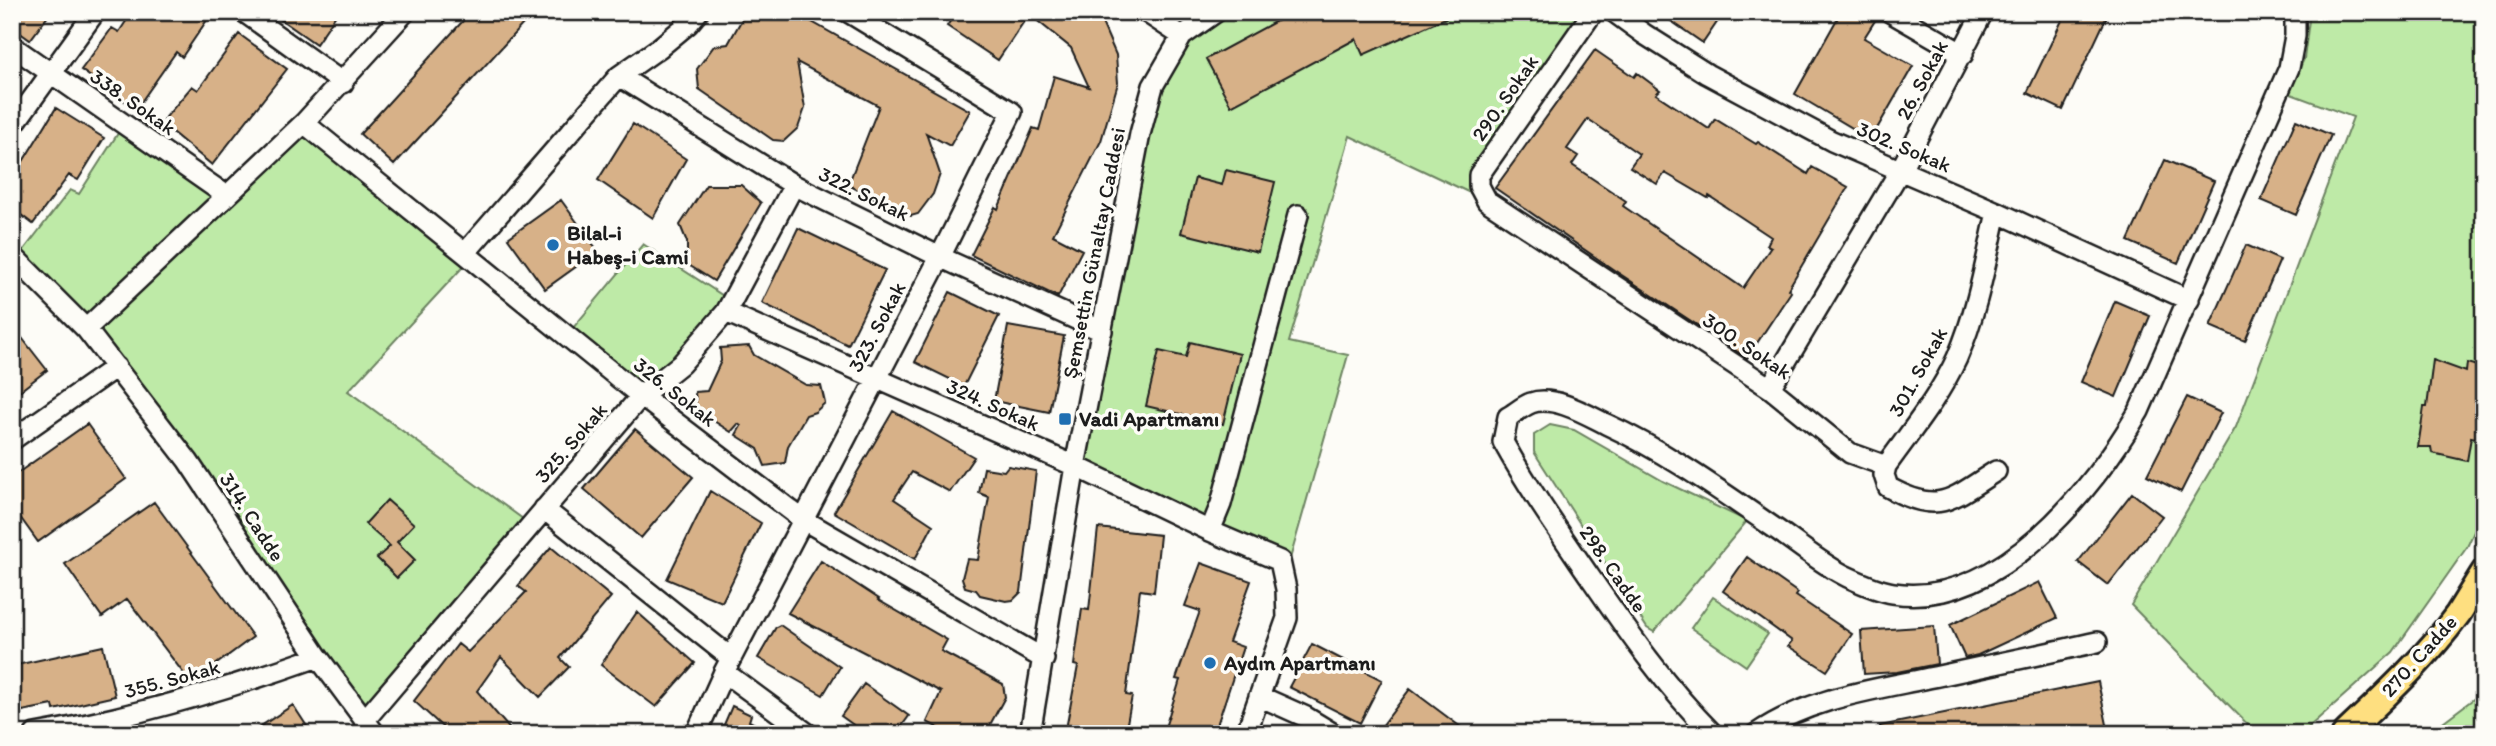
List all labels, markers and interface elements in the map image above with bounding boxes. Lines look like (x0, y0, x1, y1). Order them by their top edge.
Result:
street label: 26. Sokak (1890, 35, 1953, 124)
street label: 290. Sokak (1466, 50, 1543, 146)
street label: 338. Sokak (86, 63, 181, 140)
street label: 302. Sokak (1853, 116, 1955, 178)
street label: Şemsettin Günaltay Caddesi (1057, 125, 1130, 381)
street label: 322. Sokak (815, 161, 914, 226)
place label: Bilal-i Habeş-i Cami (567, 220, 689, 270)
marker: Bilal-i Habeş-i Cami (545, 237, 561, 253)
street label: 323. Sokak (842, 277, 911, 376)
street label: 300. Sokak (1698, 307, 1797, 385)
street label: 301. Sokak (1883, 322, 1953, 421)
street label: 326. Sokak (629, 352, 722, 432)
street label: 324. Sokak (943, 373, 1044, 436)
street label: 325. Sokak (529, 397, 612, 488)
place label: Vadi Apartmanı (1079, 406, 1219, 432)
marker: Vadi Apartmanı (1057, 411, 1073, 427)
street label: 314. Cadde (214, 468, 290, 566)
street label: 298. Cadde (1574, 520, 1653, 617)
street label: 270. Cadde (2375, 610, 2462, 702)
place label: Aydın Apartmanı (1223, 650, 1376, 676)
street label: 355. Sokak (121, 654, 223, 703)
marker: Aydın Apartmanı (1202, 655, 1218, 671)

